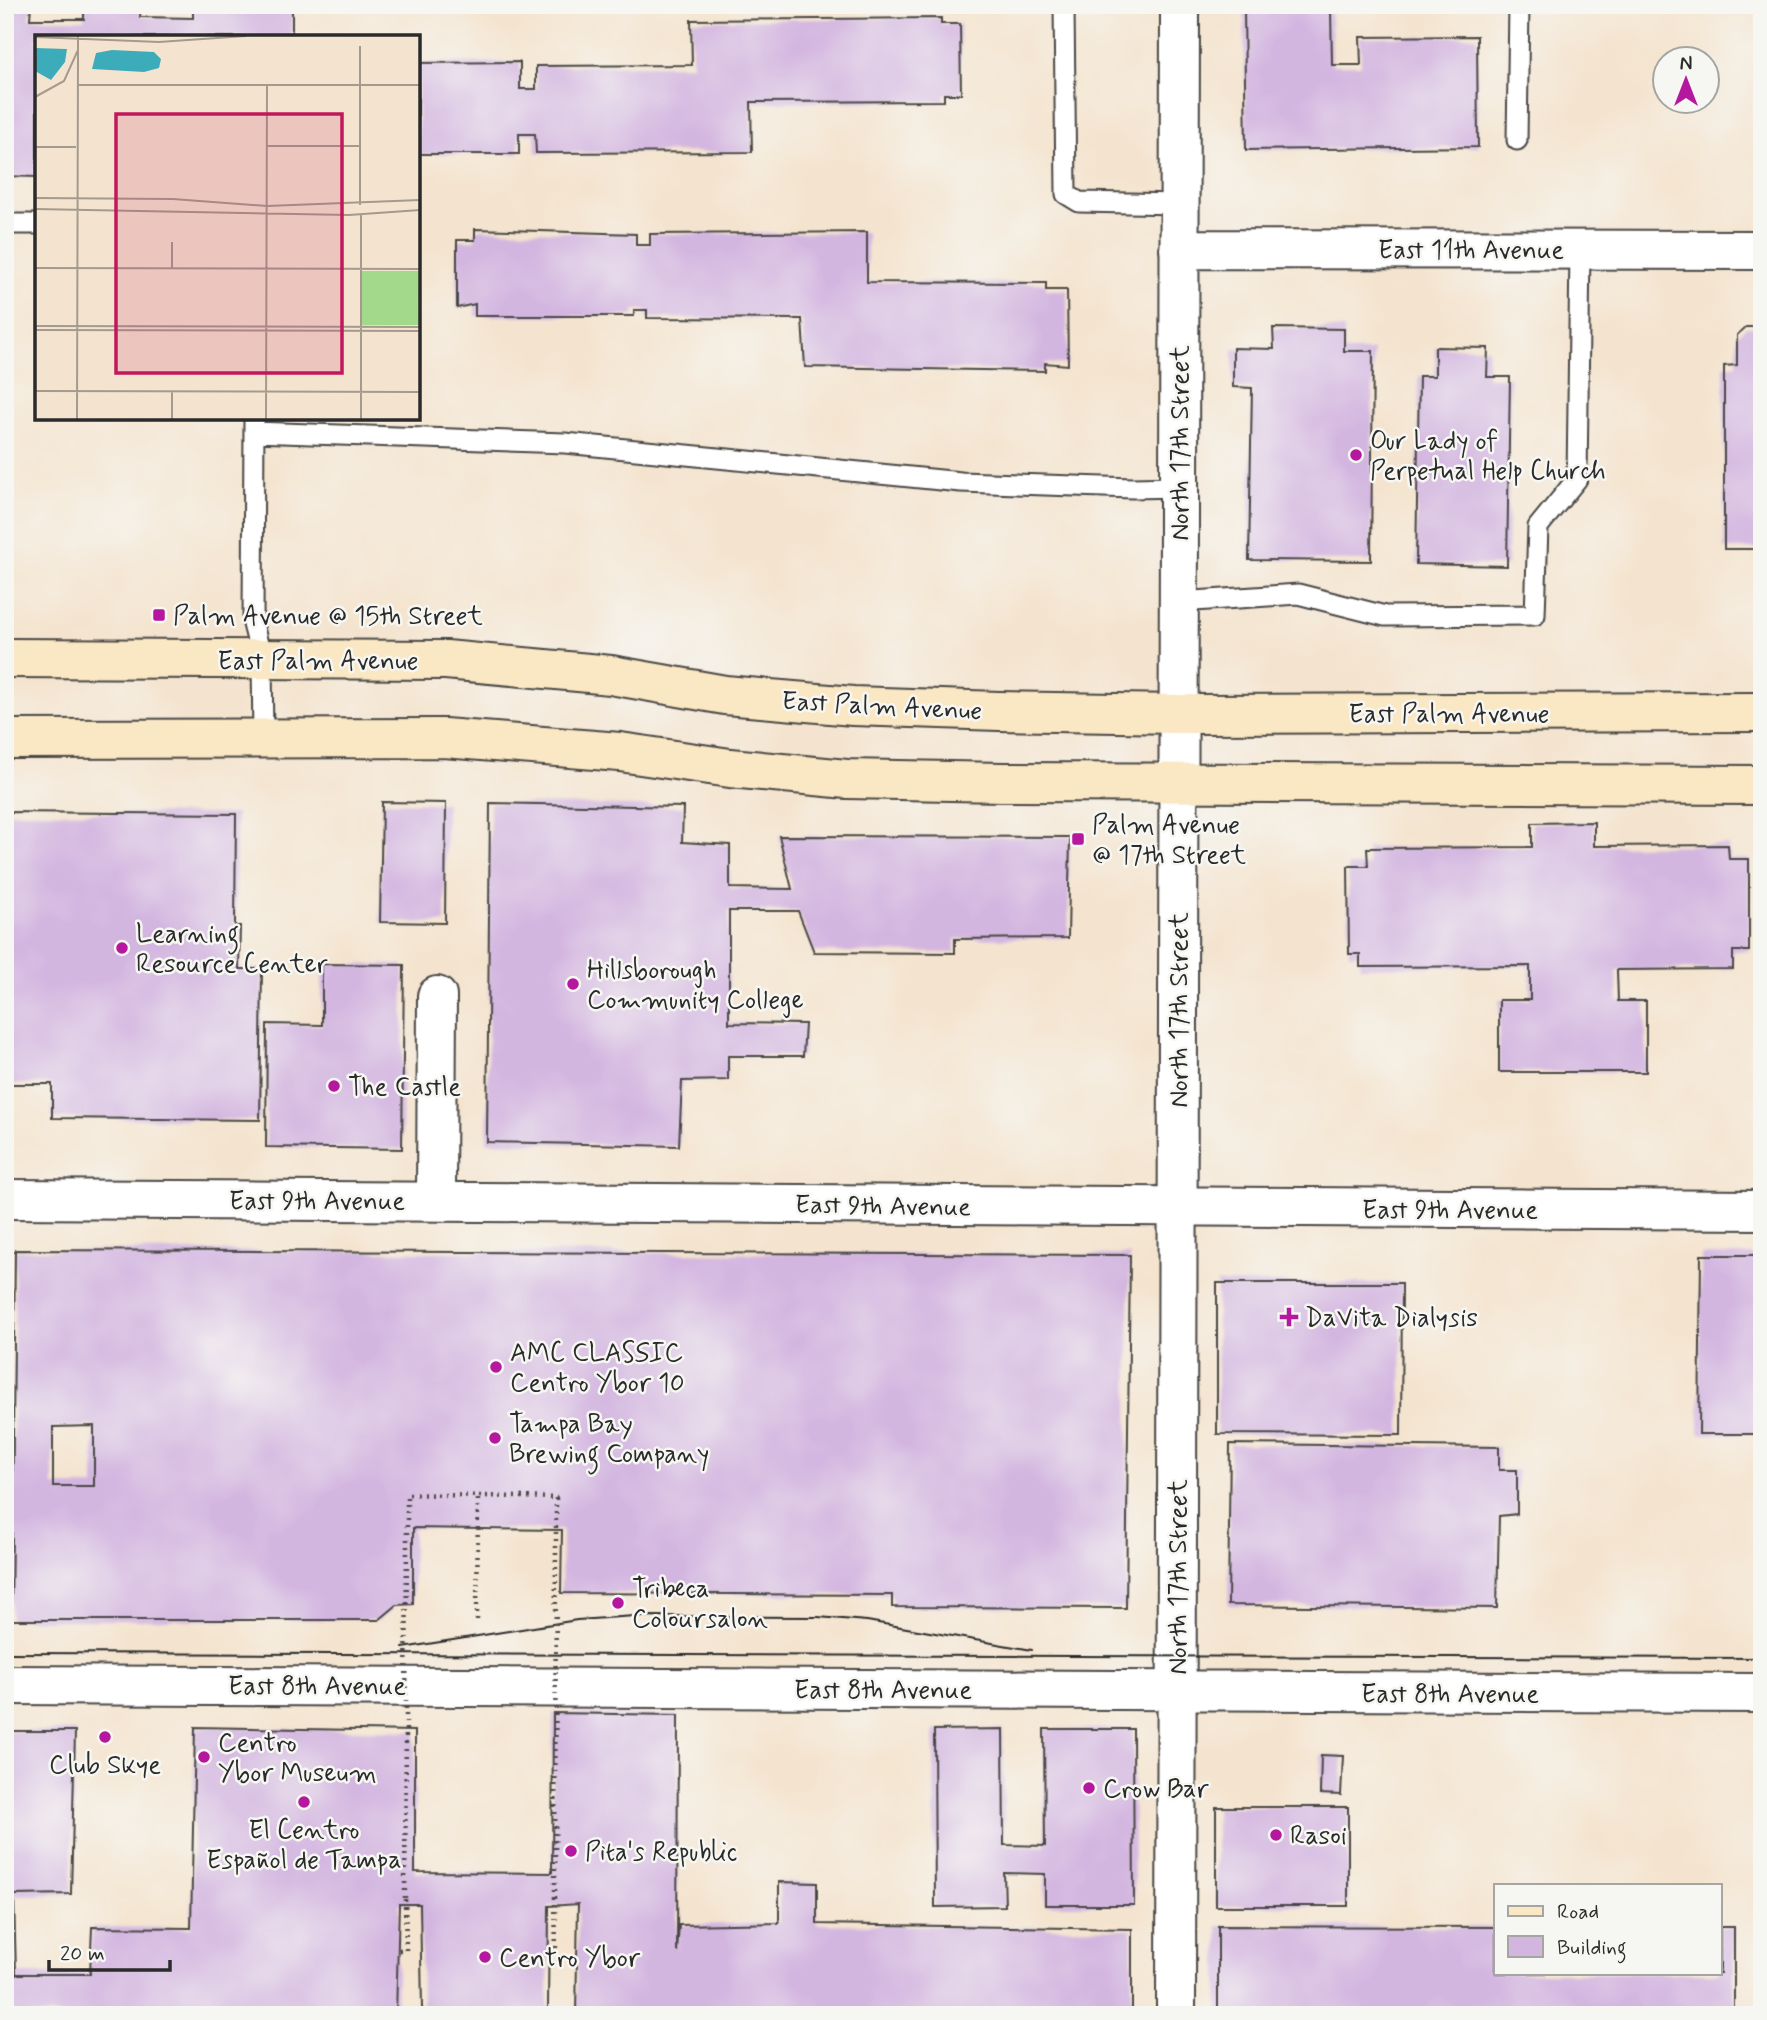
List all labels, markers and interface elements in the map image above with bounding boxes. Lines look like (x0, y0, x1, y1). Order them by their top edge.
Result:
inset map (35, 35, 420, 420)
north arrow (1652, 46, 1722, 116)
text: N (1680, 52, 1692, 77)
street label: East 11th Avenue (1378, 234, 1564, 268)
street label: North 17th Street (1164, 345, 1198, 541)
place label: Our Lady of Perpetual Help Church (1370, 425, 1606, 489)
marker: Our Lady of Perpetual Help Church (1348, 447, 1364, 463)
place label: Palm Avenue @ 15th Street (173, 600, 483, 634)
marker: Palm Avenue @ 15th Street (151, 607, 167, 623)
street label: East Palm Avenue (218, 645, 418, 679)
street label: East Palm Avenue (781, 685, 983, 729)
street label: East Palm Avenue (1349, 698, 1549, 732)
place label: Palm Avenue @ 17th Street (1092, 809, 1246, 873)
marker: Palm Avenue @ 17th Street (1070, 831, 1086, 847)
street label: North 17th Street (1163, 912, 1197, 1108)
place label: Learning Resource Center (136, 918, 328, 982)
marker: Learning Resource Center (114, 940, 130, 956)
place label: Hillsborough Community College (587, 954, 804, 1018)
marker: Hillsborough Community College (565, 976, 581, 992)
place label: The Castle (348, 1071, 461, 1105)
marker: The Castle (326, 1078, 342, 1094)
street label: East 9th Avenue (229, 1185, 405, 1219)
street label: East 9th Avenue (795, 1188, 971, 1226)
street label: East 9th Avenue (1362, 1194, 1538, 1228)
place label: DaVita Dialysis (1305, 1302, 1478, 1336)
marker: DaVita Dialysis (1279, 1307, 1299, 1327)
place label: AMC CLASSIC Centro Ybor 10 (510, 1337, 685, 1401)
marker: AMC CLASSIC Centro Ybor 10 (488, 1359, 504, 1375)
place label: Tampa Bay Brewing Company (509, 1408, 709, 1475)
marker: Tampa Bay Brewing Company (487, 1430, 503, 1446)
street label: North 17th Street (1162, 1479, 1196, 1675)
place label: Tribeca Coloursalon (632, 1573, 768, 1637)
marker: Tribeca Coloursalon (610, 1595, 626, 1611)
street label: East 8th Avenue (228, 1670, 406, 1704)
street label: East 8th Avenue (794, 1674, 972, 1708)
street label: East 8th Avenue (1361, 1678, 1539, 1712)
place label: Centro Ybor Museum (218, 1727, 377, 1791)
marker: Club Skye (97, 1729, 113, 1745)
place label: Club Skye (49, 1749, 161, 1783)
marker: Centro Ybor Museum (196, 1749, 212, 1765)
place label: Crow Bar (1103, 1773, 1209, 1807)
marker: Crow Bar (1081, 1780, 1097, 1796)
marker: El Centro Español de Tampa (296, 1794, 312, 1810)
place label: El Centro Español de Tampa (206, 1814, 402, 1878)
place label: Rasoi (1290, 1820, 1347, 1854)
marker: Rasoi (1268, 1827, 1284, 1843)
place label: Pita's Republic (585, 1836, 737, 1870)
marker: Pita's Republic (563, 1843, 579, 1859)
legend (1494, 1884, 1722, 1974)
text: Road (1557, 1898, 1599, 1926)
scale bar (49, 1929, 170, 1973)
text: Building (1557, 1934, 1627, 1964)
text: 20 m (60, 1940, 105, 1968)
place label: Centro Ybor (499, 1942, 641, 1976)
marker: Centro Ybor (477, 1949, 493, 1965)

